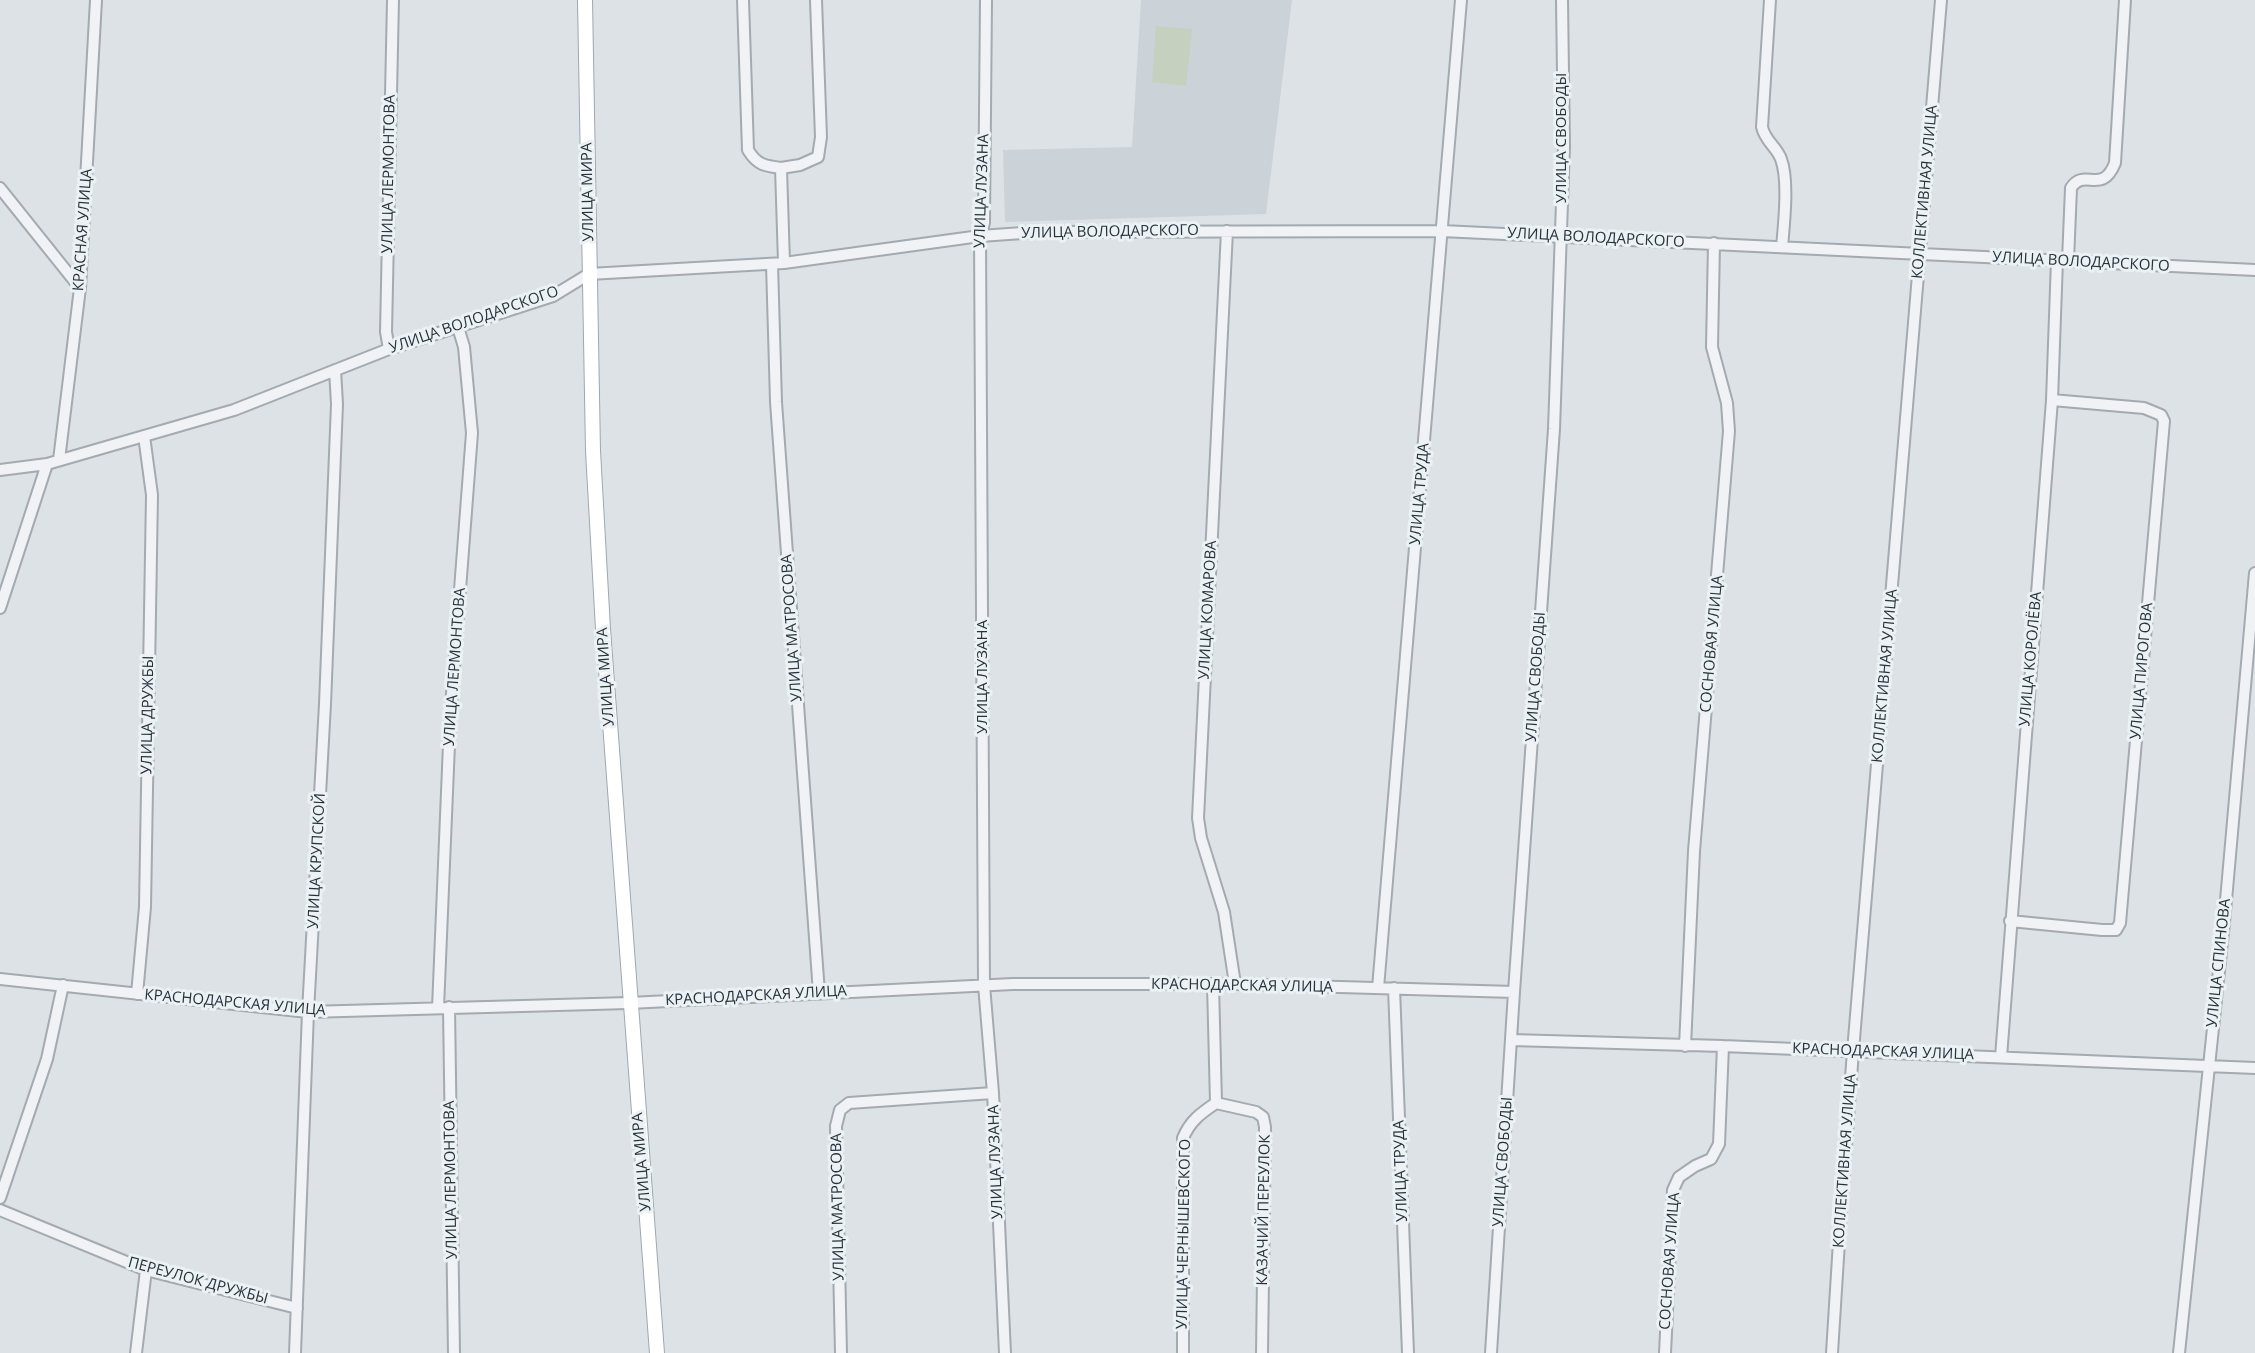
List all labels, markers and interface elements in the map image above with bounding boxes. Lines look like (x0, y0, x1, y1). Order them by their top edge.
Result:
street label: УЛИЦА СВОБОДЫ (1553, 73, 1571, 203)
street label: УЛИЦА ЛЕРМОНТОВА (379, 94, 399, 254)
street label: КОЛЛЕКТИВНАЯ УЛИЦА (1908, 104, 1942, 280)
street label: УЛИЦА ЛУЗАНА (971, 134, 993, 248)
street label: УЛИЦА МИРА (578, 142, 598, 242)
street label: КРАСНАЯ УЛИЦА (70, 168, 96, 292)
street label: УЛИЦА ВОЛОДАРСКОГО (1021, 221, 1199, 243)
street label: УЛИЦА ВОЛОДАРСКОГО (1507, 224, 1685, 252)
street label: УЛИЦА ВОЛОДАРСКОГО (1992, 248, 2170, 276)
street label: УЛИЦА ВОЛОДАРСКОГО (387, 283, 561, 357)
street label: УЛИЦА ТРУДА (1407, 442, 1433, 546)
street label: УЛИЦА КОМАРОВА (1195, 540, 1221, 680)
street label: УЛИЦА МАТРОСОВА (778, 554, 806, 702)
street label: СОСНОВАЯ УЛИЦА (1697, 575, 1727, 713)
street label: УЛИЦА ЛЕРМОНТОВА (440, 587, 470, 747)
street label: КОЛЛЕКТИВНАЯ УЛИЦА (1868, 588, 1902, 764)
street label: УЛИЦА КОРОЛЁВА (2016, 591, 2046, 727)
street label: УЛИЦА ПИРОГОВА (2127, 602, 2157, 740)
street label: УЛИЦА СВОБОДЫ (1522, 611, 1550, 743)
street label: УЛИЦА ЛУЗАНА (974, 620, 992, 734)
street label: УЛИЦА МИРА (594, 627, 618, 727)
street label: УЛИЦА ДРУЖБЫ (138, 655, 158, 775)
street label: УЛИЦА КРУПСКОЙ (304, 793, 330, 929)
street label: УЛИЦА СПИНОВА (2203, 898, 2235, 1028)
street label: КРАСНОДАРСКАЯ УЛИЦА (1151, 975, 1333, 997)
street label: КРАСНОДАРСКАЯ УЛИЦА (665, 982, 847, 1010)
street label: КРАСНОДАРСКАЯ УЛИЦА (144, 986, 326, 1020)
street label: КРАСНОДАРСКАЯ УЛИЦА (1792, 1040, 1974, 1064)
street label: КОЛЛЕКТИВНАЯ УЛИЦА (1830, 1073, 1860, 1249)
street label: УЛИЦА СВОБОДЫ (1489, 1096, 1517, 1228)
street label: УЛИЦА ЛЕРМОНТОВА (441, 1100, 461, 1260)
street label: УЛИЦА ЛУЗАНА (985, 1105, 1007, 1219)
street label: УЛИЦА МИРА (629, 1112, 655, 1212)
street label: УЛИЦА ТРУДА (1390, 1120, 1412, 1222)
street label: УЛИЦА МАТРОСОВА (828, 1133, 848, 1281)
street label: КАЗАЧИЙ ПЕРЕУЛОК (1254, 1134, 1274, 1286)
street label: УЛИЦА ЧЕРНЫШЕВСКОГО (1173, 1139, 1195, 1329)
street label: СОСНОВАЯ УЛИЦА (1656, 1192, 1684, 1330)
street label: ПЕРЕУЛОК ДРУЖБЫ (126, 1254, 270, 1308)

